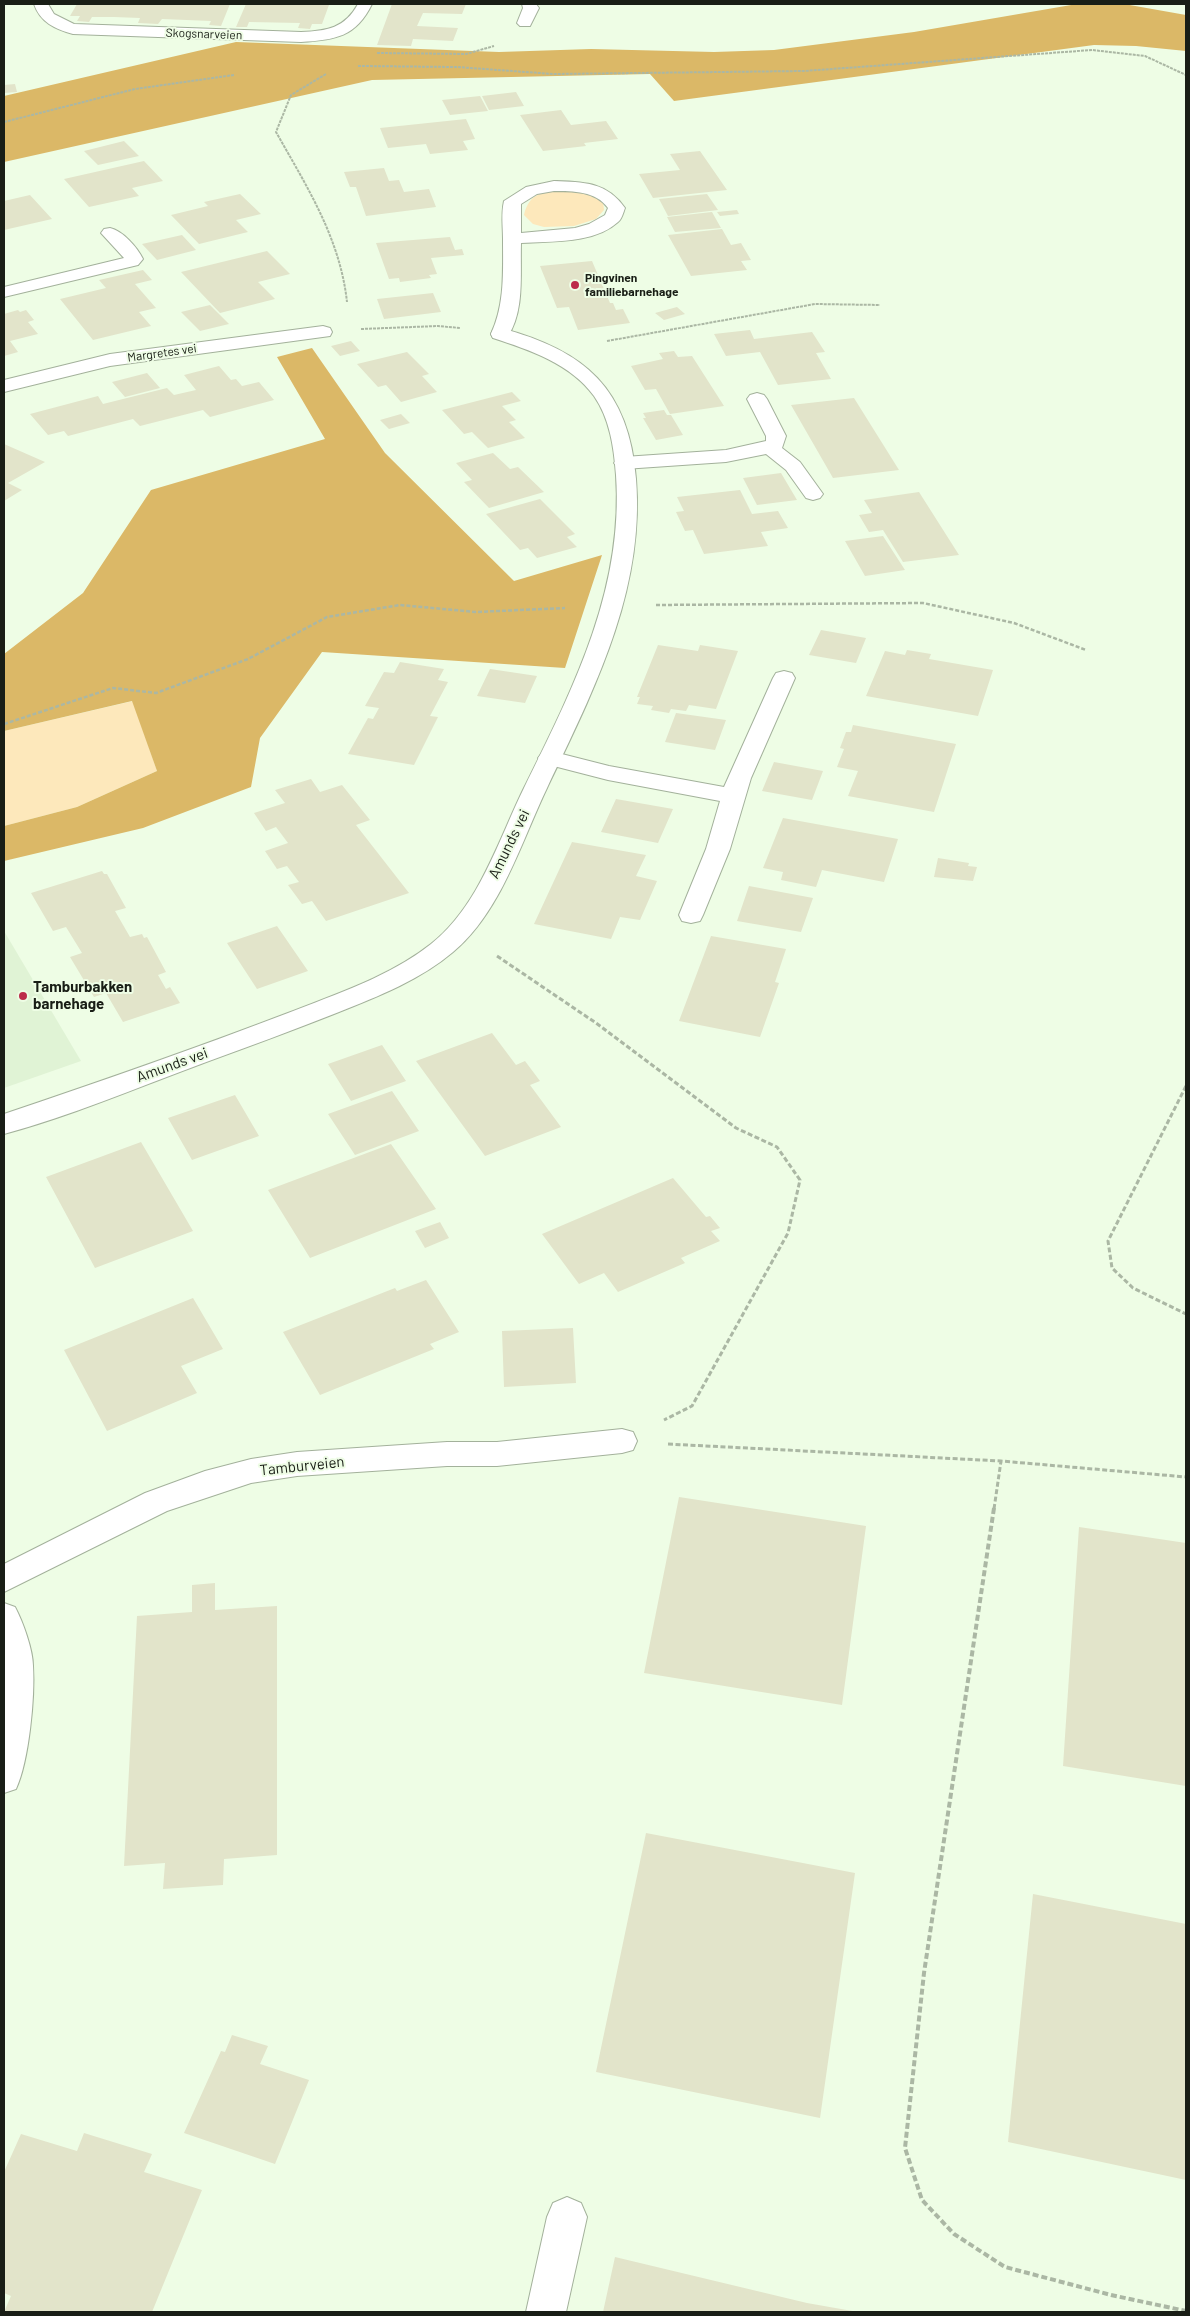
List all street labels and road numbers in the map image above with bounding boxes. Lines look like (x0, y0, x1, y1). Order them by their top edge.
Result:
street label: Skogsnarveien (165, 25, 243, 43)
street label: Margretes vei (127, 341, 197, 365)
street label: Amunds vei (485, 807, 533, 881)
street label: Amunds vei (134, 1044, 210, 1086)
street label: Tamburveien (259, 1453, 345, 1479)

